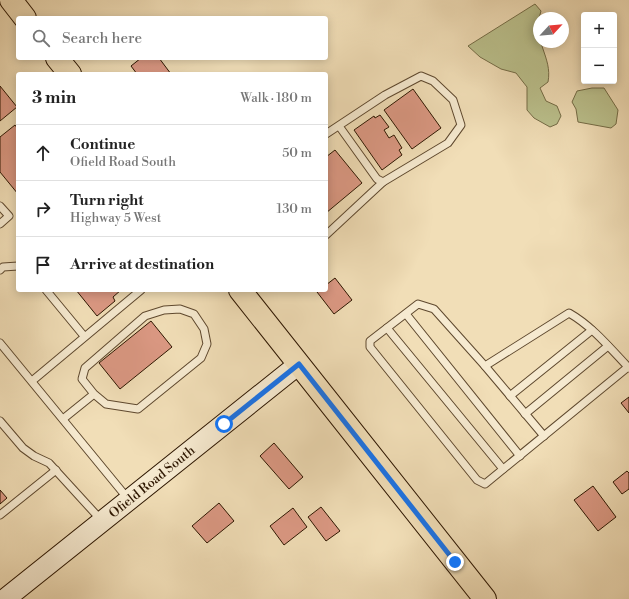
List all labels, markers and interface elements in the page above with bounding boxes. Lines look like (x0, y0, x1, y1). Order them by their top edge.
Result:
north arrow (533, 12, 569, 48)
map controls (581, 12, 617, 84)
button: + (581, 12, 617, 48)
search box (16, 16, 328, 60)
icon: search (30, 27, 52, 49)
text: Search here (62, 29, 142, 48)
button: − (581, 48, 617, 84)
text: 3 min (32, 87, 76, 109)
text: Walk · 180 m (240, 90, 312, 106)
text: Continue (70, 135, 135, 154)
icon: ahead (32, 142, 54, 164)
text: 50 m (282, 145, 312, 161)
text: Ofield Road South (70, 154, 176, 170)
text: Turn right (70, 191, 144, 210)
icon: right (32, 198, 54, 220)
text: 130 m (277, 201, 312, 217)
text: Highway 5 West (70, 210, 161, 226)
icon: arrive (32, 254, 54, 276)
text: Arrive at destination (70, 255, 214, 274)
route start (215, 415, 233, 433)
street label: Ofield Road South (106, 442, 198, 522)
route end (446, 553, 464, 571)

